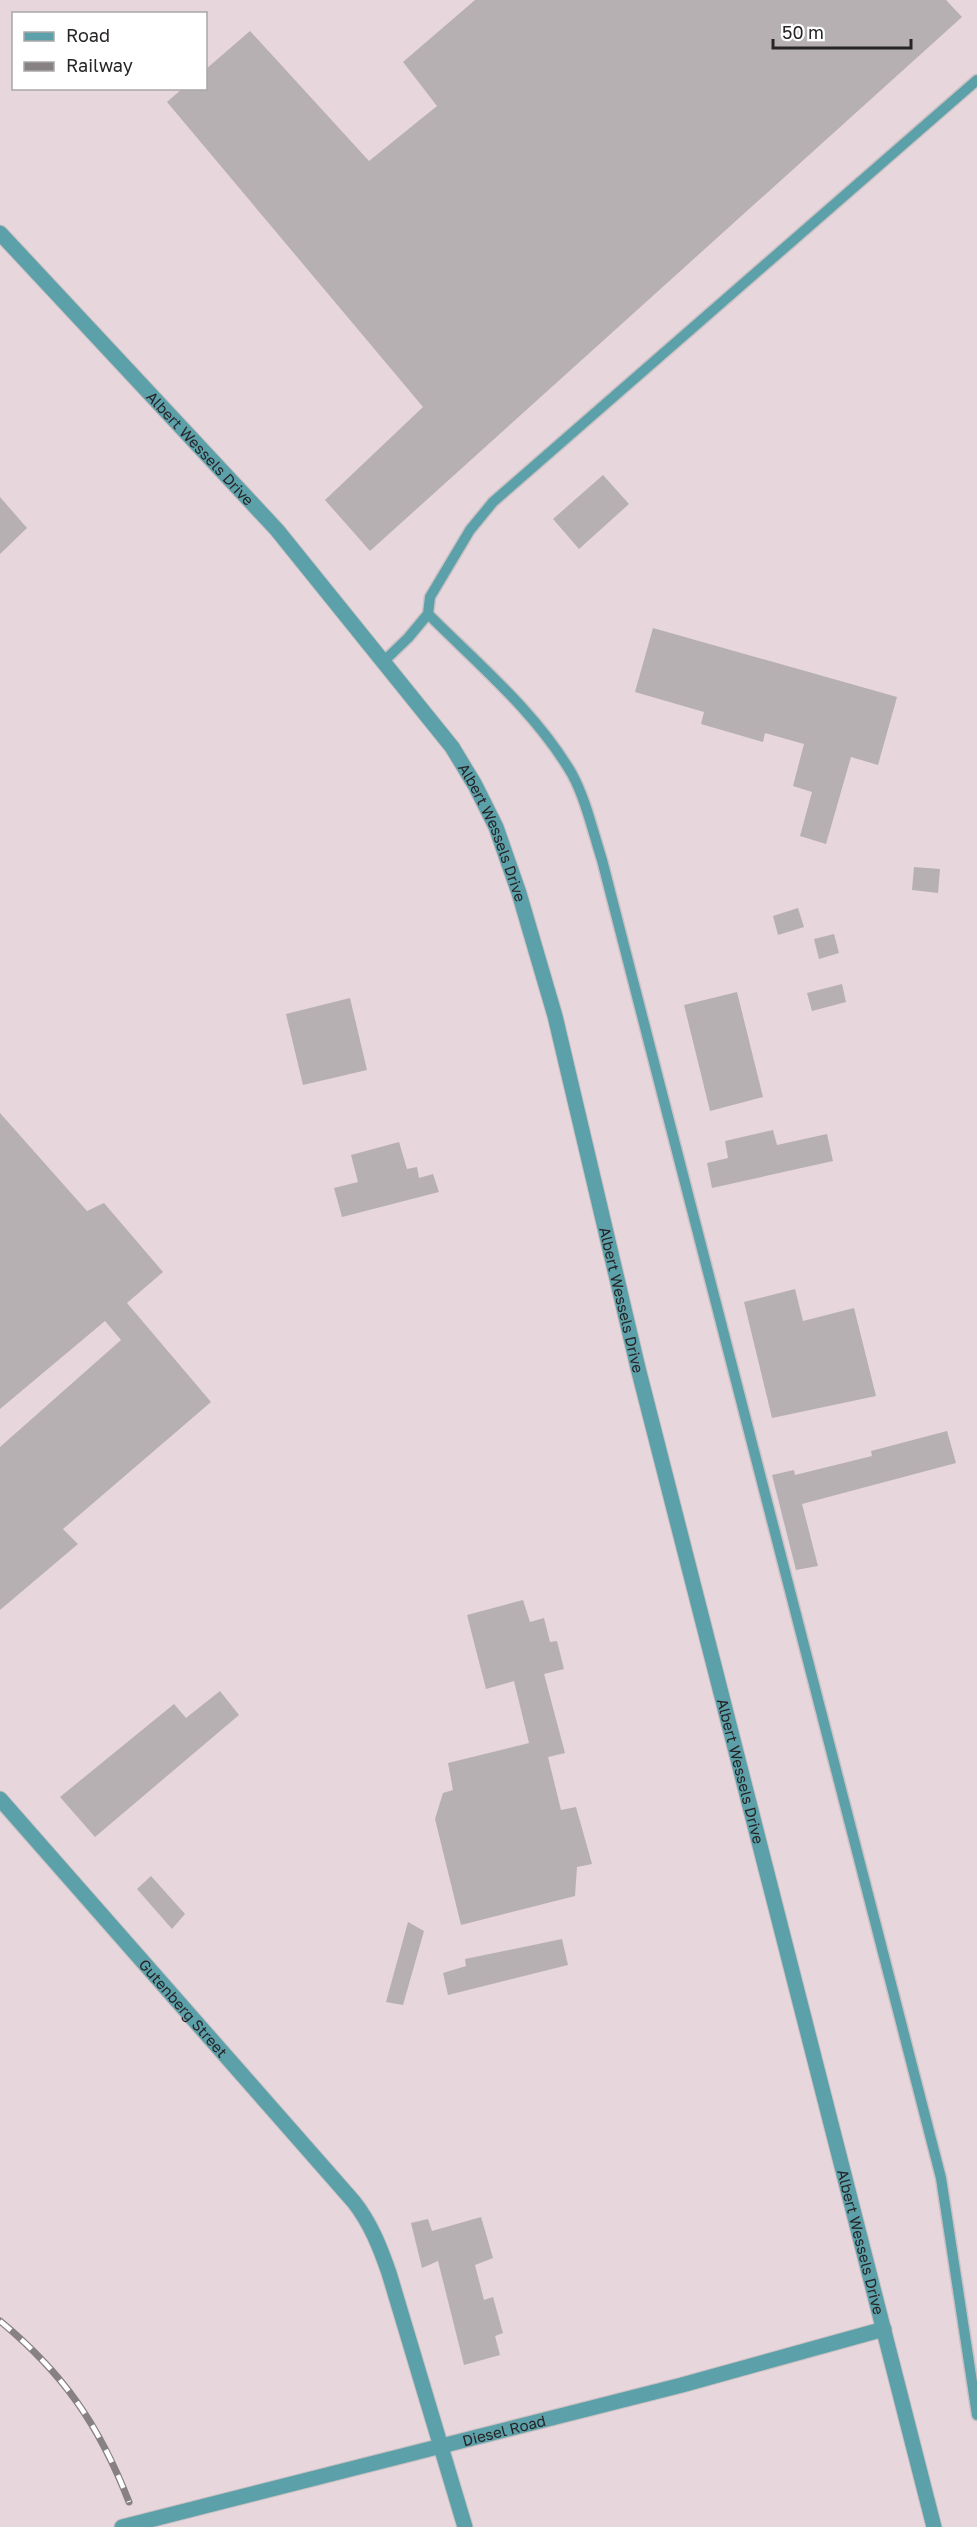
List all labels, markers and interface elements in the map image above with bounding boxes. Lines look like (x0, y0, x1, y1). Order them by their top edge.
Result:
legend (12, 12, 207, 90)
scale bar (773, 12, 911, 50)
text: 50 m (782, 21, 824, 43)
text: Road (66, 24, 110, 46)
text: Railway (66, 54, 133, 76)
street label: Albert Wessels Drive (143, 387, 258, 509)
street label: Albert Wessels Drive (455, 760, 530, 904)
street label: Albert Wessels Drive (596, 1225, 648, 1375)
street label: Albert Wessels Drive (714, 1697, 768, 1846)
street label: Gutenberg Street (136, 1955, 231, 2061)
street label: Albert Wessels Drive (834, 2167, 888, 2317)
street label: Diesel Road (460, 2411, 547, 2449)

